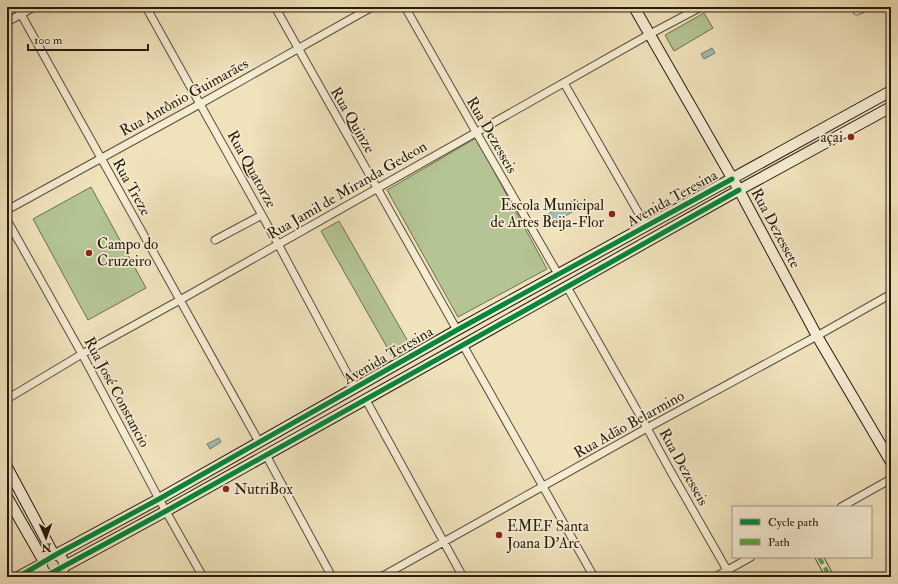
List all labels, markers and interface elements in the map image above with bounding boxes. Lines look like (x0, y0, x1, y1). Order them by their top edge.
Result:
scale bar (28, 26, 148, 52)
text: 100 m (34, 33, 63, 48)
street label: Rua Antônio Guimarães (117, 54, 252, 141)
street label: Rua Quinze (326, 84, 379, 157)
street label: Rua Dezesseis (462, 94, 521, 177)
street label: Rua Quatorze (223, 127, 281, 211)
place label: açai (821, 128, 843, 147)
marker: açai (846, 132, 856, 142)
street label: Rua Jamil de Miranda Gedeon (264, 137, 431, 245)
street label: Rua Treze (108, 155, 155, 219)
street label: Avenida Teresina (623, 165, 722, 232)
street label: Rua Dezessete (747, 185, 804, 271)
place label: Escola Municipal de Artes Beija-Flor (491, 196, 604, 232)
marker: Escola Municipal de Artes Beija-Flor (607, 209, 617, 219)
place label: Campo do Cruzeiro (97, 235, 158, 271)
marker: Campo do Cruzeiro (84, 248, 94, 258)
street label: Avenida Teresina (339, 322, 437, 389)
street label: Rua José Constancio (79, 334, 154, 451)
street label: Rua Adão Belarmino (571, 386, 688, 463)
street label: Rua Dezesseis (655, 425, 713, 509)
place label: NutriBox (234, 480, 293, 499)
marker: NutriBox (221, 484, 231, 494)
legend (732, 506, 872, 558)
text: Cycle path (768, 515, 819, 530)
place label: EMEF Santa Joana D'Arc (506, 517, 590, 554)
north arrow (26, 518, 66, 558)
marker: EMEF Santa Joana D'Arc (494, 530, 504, 540)
text: Path (768, 535, 791, 550)
text: N (40, 541, 52, 554)

